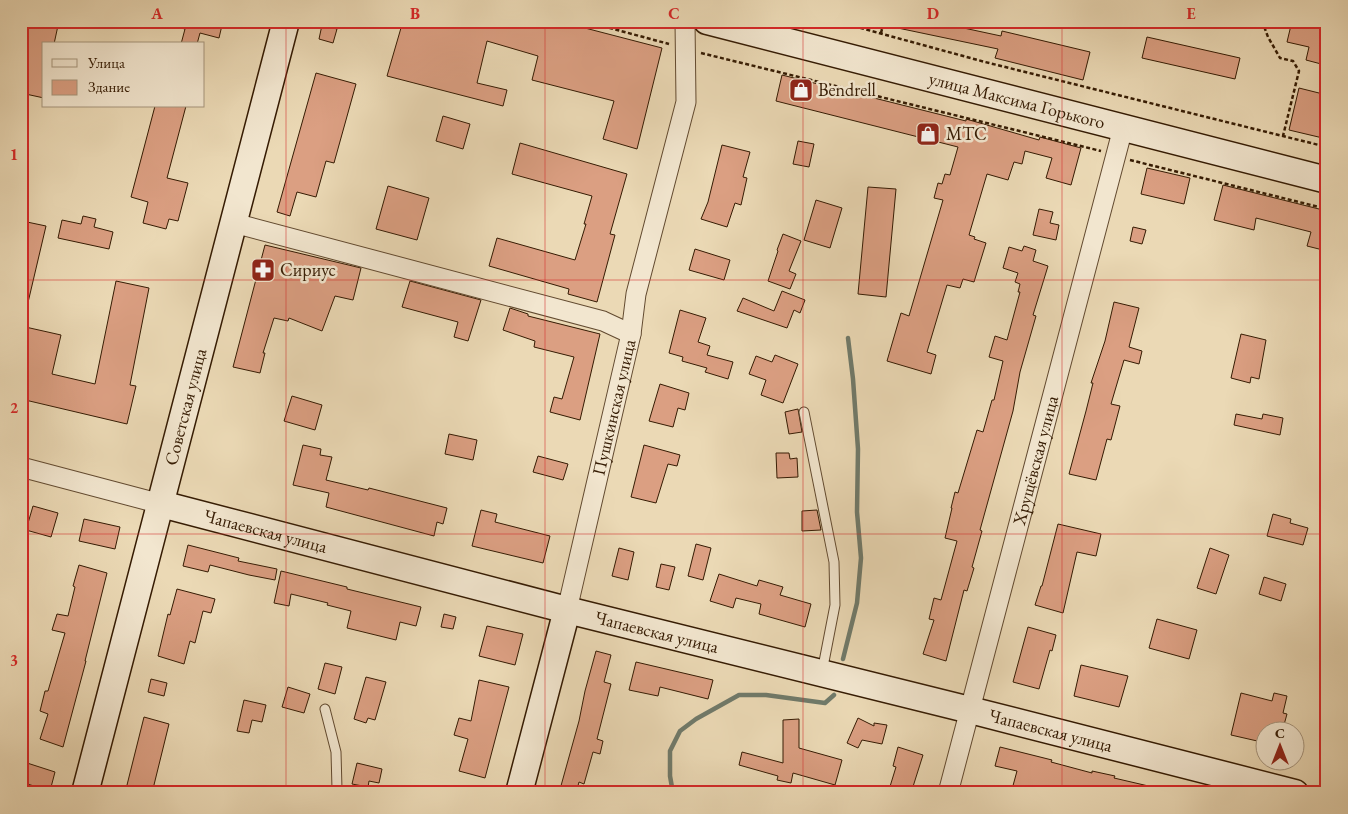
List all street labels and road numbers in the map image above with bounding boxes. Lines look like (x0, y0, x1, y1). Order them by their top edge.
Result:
street label: улица Максима Горького (927, 66, 1108, 134)
street label: Пушкинская улица (587, 336, 641, 478)
street label: Советская улица (159, 345, 212, 468)
street label: Хрущёвская улица (1007, 392, 1063, 528)
street label: Чапаевская улица (201, 504, 331, 558)
street label: Чапаевская улица (593, 605, 722, 658)
street label: Чапаевская улица (987, 703, 1116, 757)

